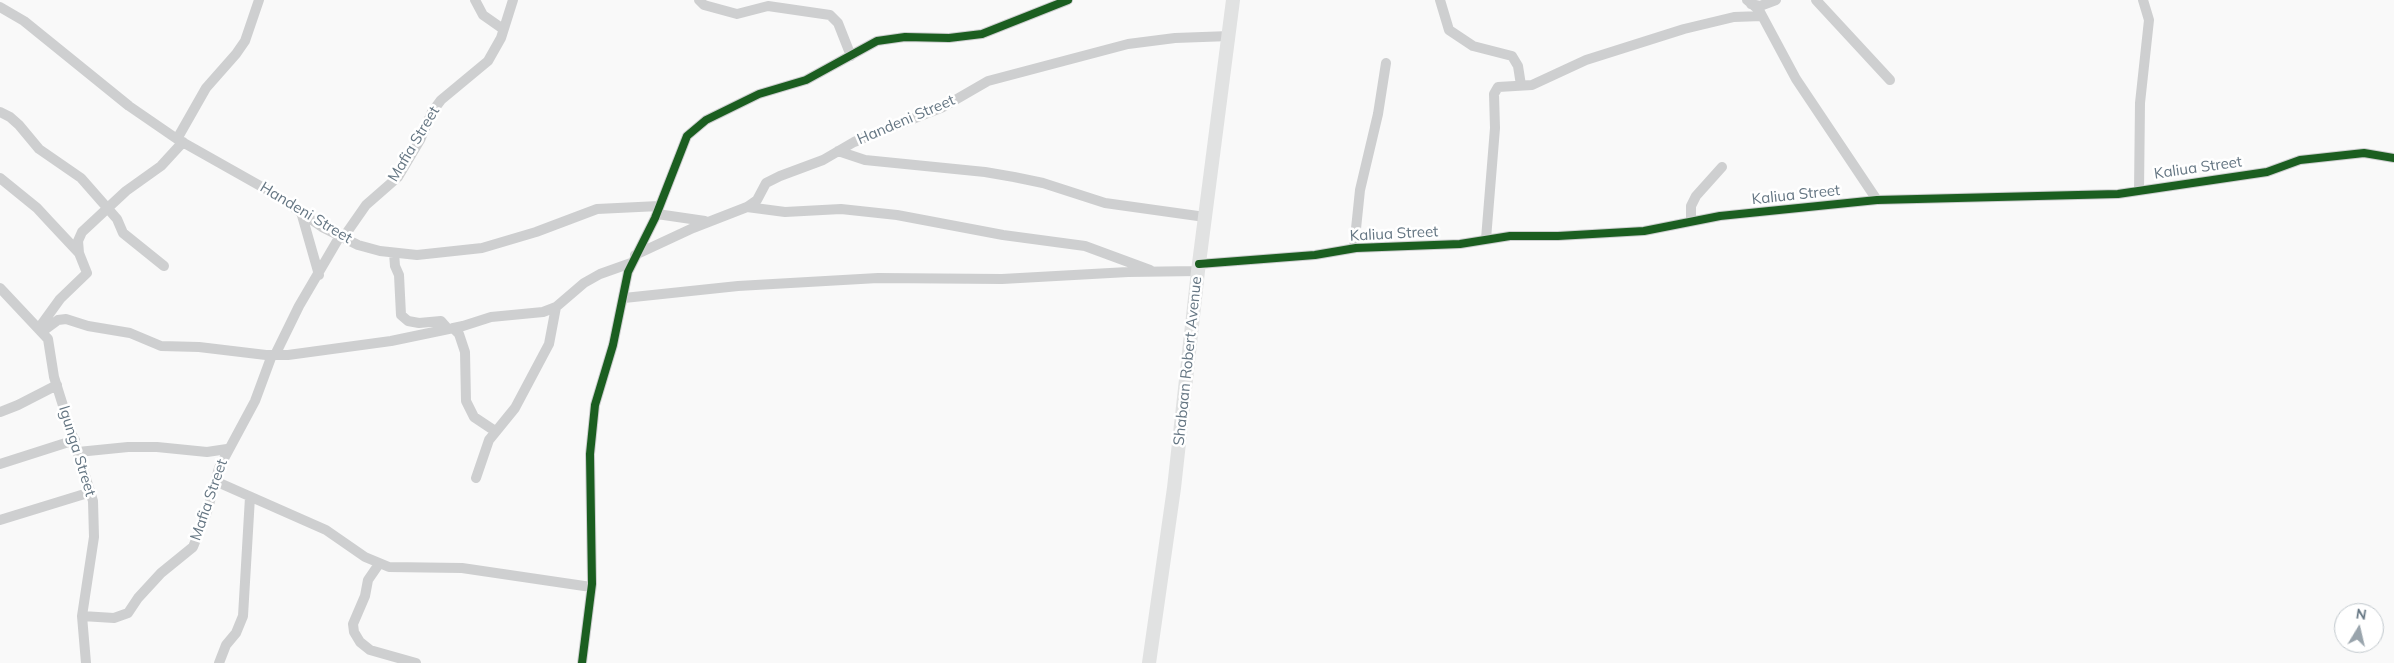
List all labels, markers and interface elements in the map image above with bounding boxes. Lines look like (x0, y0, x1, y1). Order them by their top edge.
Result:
street label: Handeni Street (855, 91, 957, 149)
street label: Mafia Street (384, 103, 444, 185)
street label: Kaliua Street (2153, 153, 2243, 183)
street label: Handeni Street (257, 178, 355, 248)
street label: Kaliua Street (1751, 181, 1841, 209)
street label: Kaliua Street (1349, 223, 1439, 245)
street label: Shabaan Robert Avenue (1170, 276, 1206, 446)
street label: Igunga Street (55, 404, 99, 498)
street label: Mafia Street (187, 457, 231, 543)
north arrow (2334, 603, 2384, 653)
text: N (2355, 604, 2368, 624)

